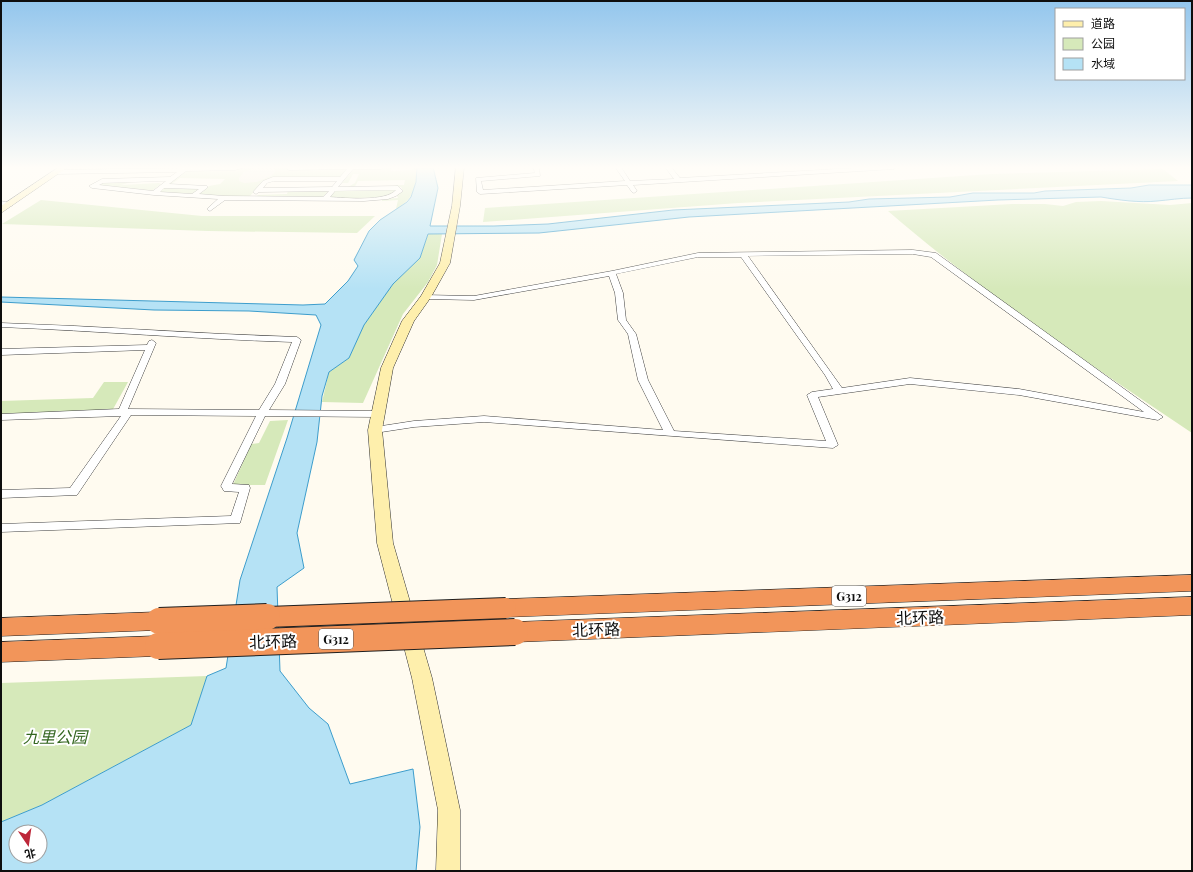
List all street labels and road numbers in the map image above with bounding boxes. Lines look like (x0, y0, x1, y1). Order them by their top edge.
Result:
road number: G312 (832, 586, 866, 606)
street label: 北环路 (896, 606, 944, 628)
street label: 北环路 (572, 618, 620, 640)
road number: G312 (319, 629, 353, 649)
street label: 北环路 (249, 630, 297, 652)

